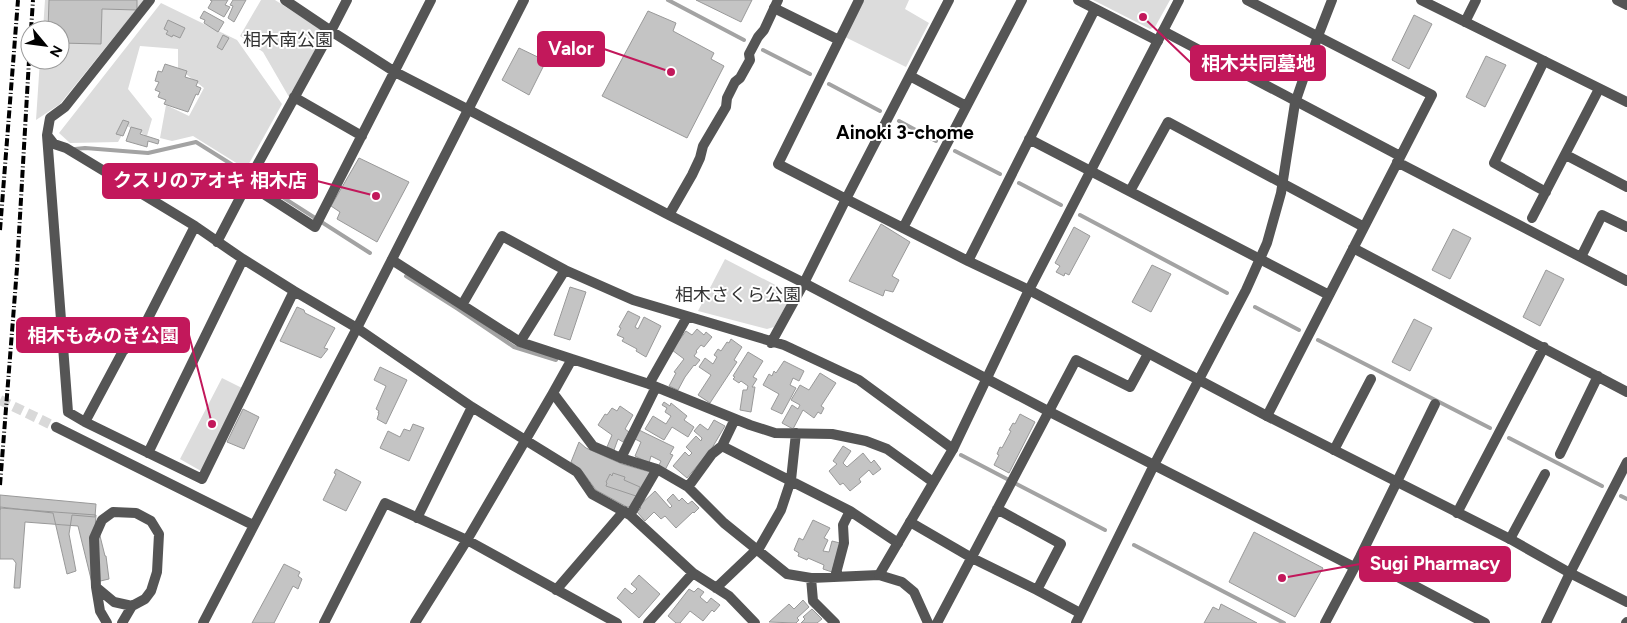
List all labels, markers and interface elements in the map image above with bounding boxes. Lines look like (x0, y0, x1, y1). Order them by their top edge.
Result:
north arrow (20, 20, 70, 70)
park label: 相木南公園 (243, 29, 333, 51)
callout: Valor (538, 32, 604, 66)
text: Valor (548, 37, 594, 60)
text: N (46, 42, 66, 60)
callout: 相木共同墓地 (1191, 46, 1325, 80)
text: 相木共同墓地 (1201, 52, 1315, 75)
district label: Ainoki 3-chome (836, 121, 974, 144)
callout: クスリのアオキ 相木店 (103, 164, 317, 198)
text: クスリのアオキ 相木店 (113, 169, 307, 192)
park label: 相木さくら公園 (675, 284, 801, 306)
callout: 相木もみのき公園 (17, 318, 189, 352)
text: 相木もみのき公園 (27, 324, 179, 347)
callout: Sugi Pharmacy (1360, 547, 1510, 581)
text: Sugi Pharmacy (1370, 552, 1500, 575)

